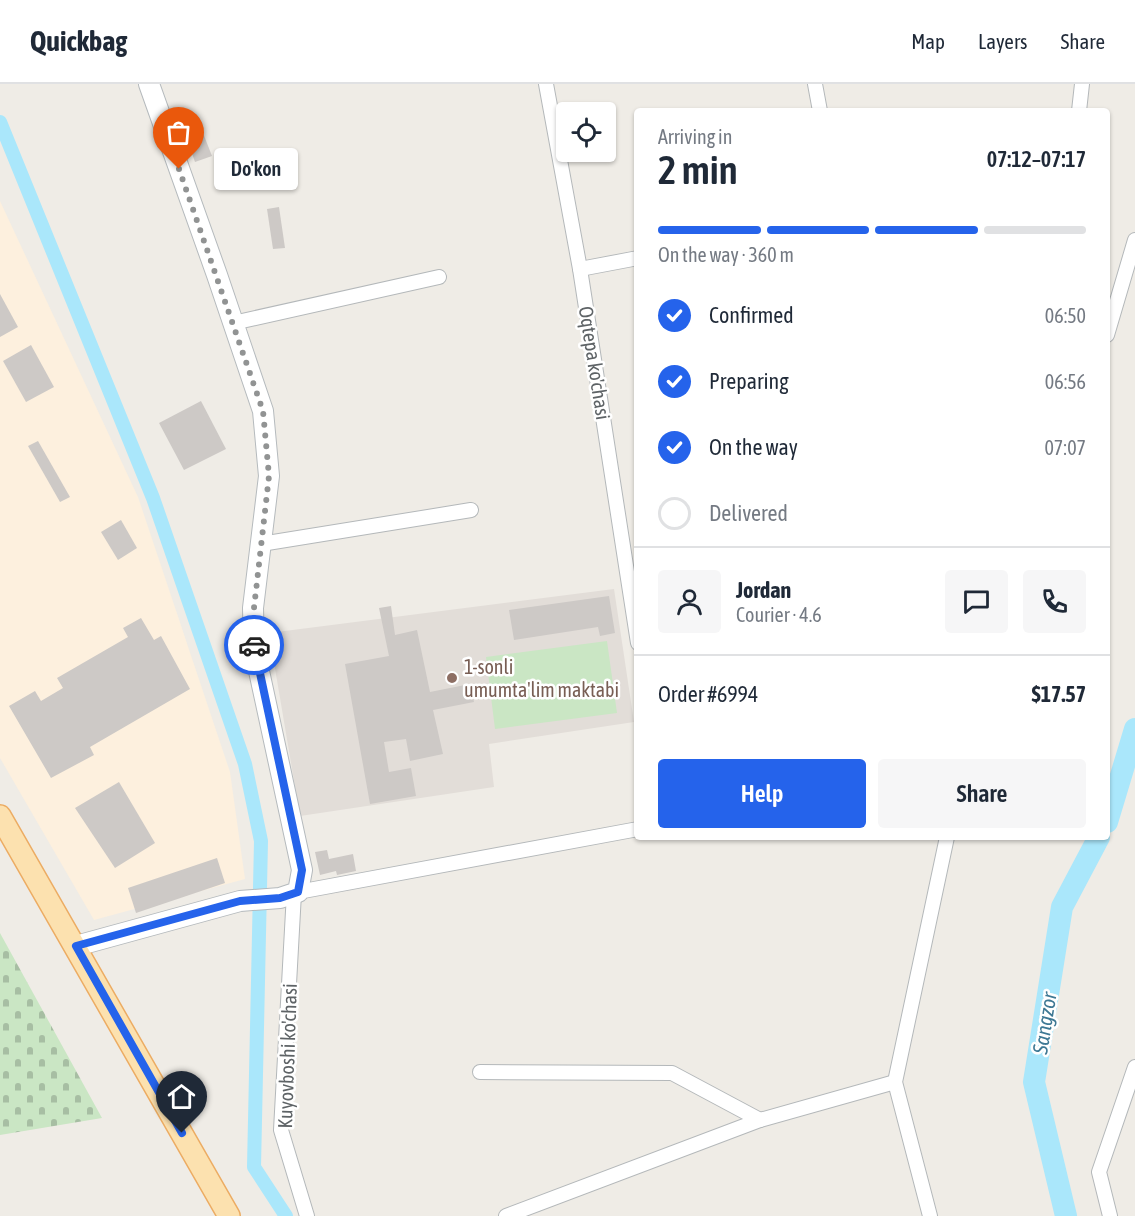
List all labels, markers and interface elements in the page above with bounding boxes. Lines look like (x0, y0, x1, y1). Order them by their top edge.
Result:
text: Quickbag (30, 25, 127, 57)
text: Map (911, 29, 945, 53)
text: Layers (978, 29, 1028, 53)
text: Share (1061, 29, 1105, 53)
map controls (556, 102, 616, 162)
button: locate (556, 102, 616, 162)
pin (153, 107, 204, 169)
icon: bag (162, 116, 195, 149)
text: Arriving in (658, 125, 732, 148)
text: 07:12–07:17 (987, 146, 1086, 172)
callout: Do'kon (215, 148, 299, 190)
text: 2 min (658, 148, 738, 192)
text: Do'kon (231, 157, 281, 180)
text: On the way · 360 m (658, 243, 794, 266)
icon: check (658, 299, 691, 332)
text: Confirmed (709, 302, 794, 328)
street label: Oqtepa ko'chasi (575, 304, 615, 422)
text: 06:50 (1045, 304, 1086, 327)
icon: check (658, 365, 691, 398)
text: Preparing (709, 368, 789, 394)
text: 06:56 (1045, 370, 1086, 393)
icon: check (658, 431, 691, 464)
text: On the way (709, 434, 798, 460)
text: 07:07 (1044, 436, 1086, 459)
text: Delivered (709, 500, 788, 526)
button: person (658, 570, 721, 633)
button: chat (945, 570, 1008, 633)
button: phone (1023, 570, 1086, 633)
text: Jordan (736, 577, 791, 603)
text: Courier · 4.6 (736, 603, 822, 626)
courier (224, 615, 284, 675)
icon: car (238, 629, 271, 662)
place label: 1-sonli umumta'lim maktabi (464, 655, 619, 701)
marker: 1-sonli umumta'lim maktabi (445, 671, 459, 685)
text: Order #6994 (658, 681, 758, 707)
text: $17.57 (1031, 681, 1086, 707)
button: Help (658, 759, 866, 828)
button: Share (878, 759, 1086, 828)
street label: Kuyovboshi ko'chasi (273, 983, 301, 1129)
water label: Sangzor (1027, 990, 1061, 1057)
pin (156, 1071, 207, 1133)
icon: home (165, 1080, 198, 1113)

